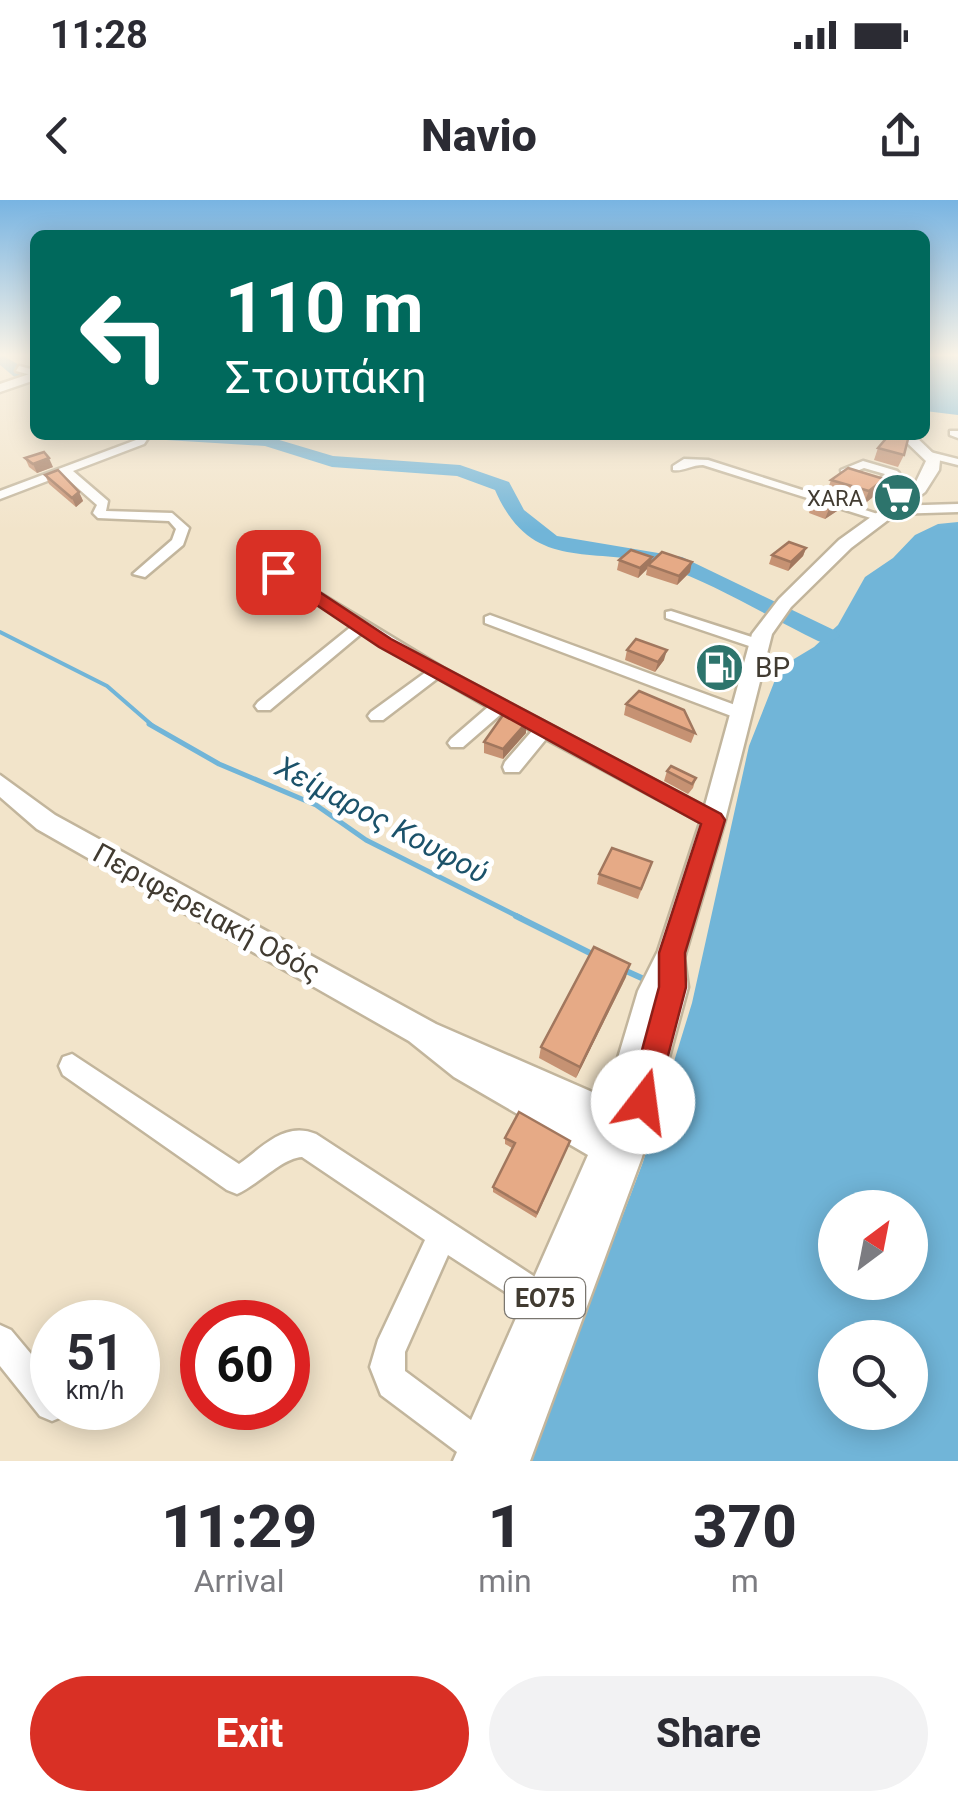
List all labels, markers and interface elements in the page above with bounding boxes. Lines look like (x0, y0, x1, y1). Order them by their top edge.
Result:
text: 11:28 (50, 13, 148, 57)
icon: back (30, 108, 85, 163)
icon: share (873, 108, 928, 163)
text: Navio (421, 109, 537, 162)
text: 110 m (225, 267, 424, 349)
icon: left (60, 270, 190, 400)
text: Στουπάκη (225, 351, 427, 404)
supermarket icon: XARA (872, 472, 924, 524)
place label: XARA (807, 486, 864, 511)
pin (236, 530, 321, 615)
icon: arrive (251, 545, 306, 600)
fuel station icon: BP (694, 641, 746, 693)
place label: BP (755, 651, 790, 684)
water label: Χείμαρος Κουφού (269, 748, 495, 890)
street label: Περιφερειακή Οδός (87, 836, 326, 989)
position arrow (591, 1050, 695, 1154)
north arrow (818, 1190, 928, 1300)
map controls (818, 1190, 928, 1430)
road number: ΕΟ75 (505, 1278, 585, 1318)
speed limit sign: 60 (180, 1300, 310, 1430)
button: search (818, 1320, 928, 1430)
text: 51 (66, 1324, 124, 1382)
text: km/h (66, 1376, 124, 1405)
text: 11:29 (161, 1491, 317, 1562)
text: 1 (488, 1491, 522, 1562)
text: 370 (693, 1491, 797, 1562)
text: Arrival (194, 1562, 285, 1600)
text: min (478, 1562, 532, 1600)
text: m (731, 1562, 759, 1600)
button: Exit (30, 1676, 469, 1791)
button: Share (489, 1676, 928, 1791)

